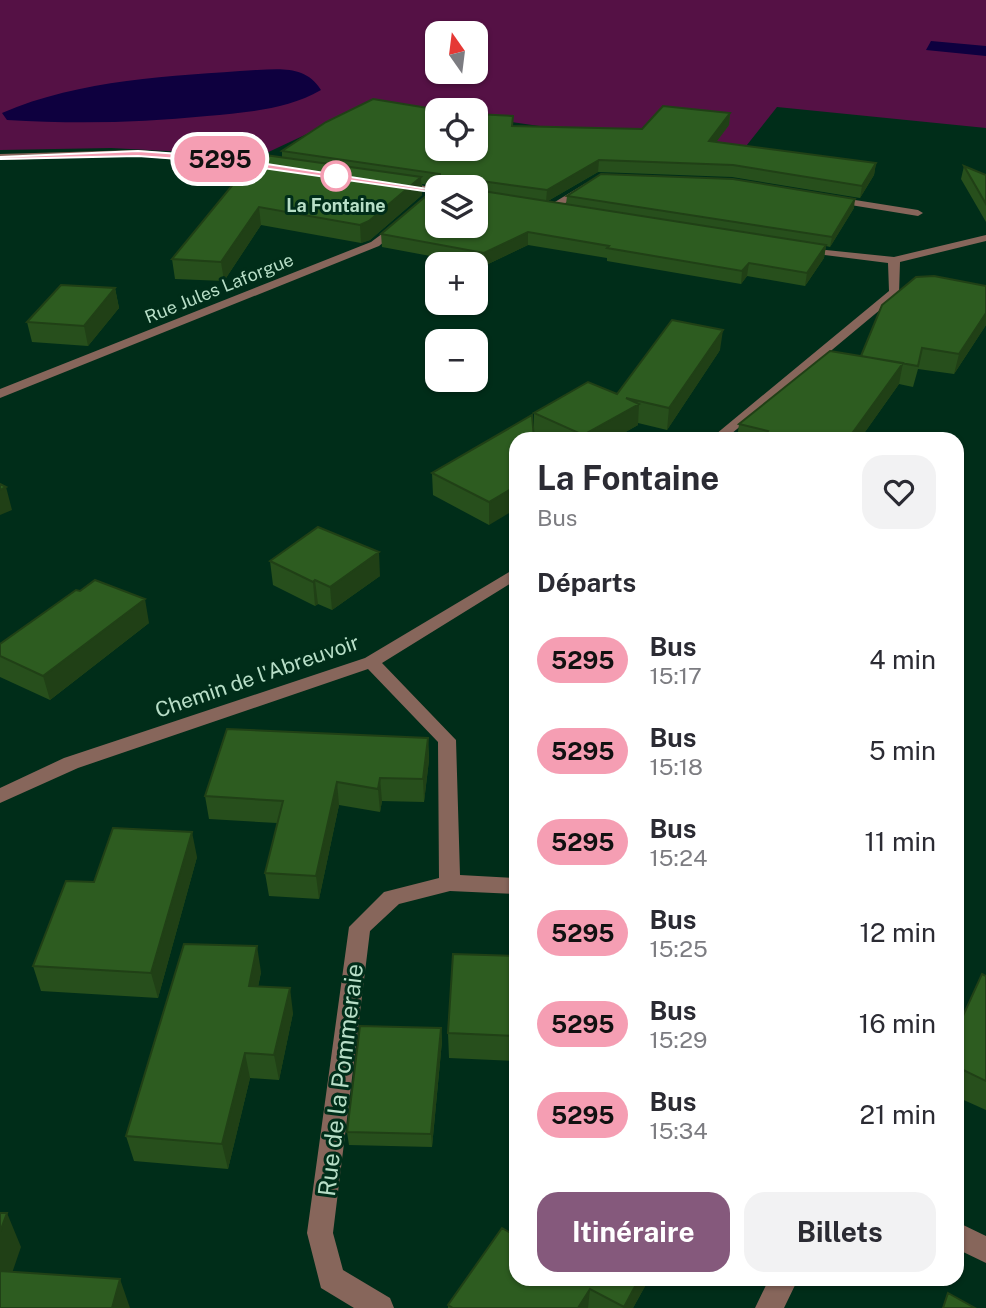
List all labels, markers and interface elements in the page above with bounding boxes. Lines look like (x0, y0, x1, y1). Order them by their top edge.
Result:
north arrow (425, 21, 488, 84)
map controls (425, 21, 488, 392)
button: locate (425, 98, 488, 161)
line badge: 5295 (171, 136, 269, 182)
text: 5295 (188, 145, 252, 173)
marker: La Fontaine (321, 161, 351, 191)
button: layers (425, 175, 488, 238)
place label: La Fontaine (286, 195, 386, 216)
street label: Rue Jules Laforgue (142, 249, 296, 327)
button: + (425, 252, 488, 315)
button: − (425, 329, 488, 392)
button: heart (862, 455, 936, 529)
text: La Fontaine (537, 459, 719, 497)
text: Bus (537, 504, 577, 531)
text: Départs (537, 567, 636, 598)
street label: Chemin de l'Abreuvoir (152, 629, 362, 723)
text: Bus (649, 631, 696, 662)
text: 4 min (869, 644, 936, 675)
text: 5295 (551, 646, 614, 674)
text: 15:17 (649, 662, 702, 689)
text: Bus (649, 722, 696, 753)
text: 5 min (869, 735, 936, 766)
text: 5295 (551, 737, 614, 765)
text: 15:18 (649, 753, 703, 780)
text: Bus (649, 813, 696, 844)
text: 11 min (864, 826, 936, 857)
text: 5295 (551, 828, 614, 856)
text: 15:24 (649, 844, 707, 871)
text: Bus (649, 904, 696, 935)
text: 12 min (860, 917, 936, 948)
text: 5295 (551, 919, 614, 947)
text: 15:25 (649, 935, 708, 962)
street label: Rue de la Pommeraie (312, 962, 368, 1198)
text: Bus (649, 995, 696, 1026)
text: 16 min (859, 1008, 936, 1039)
text: 5295 (551, 1010, 614, 1038)
text: 15:29 (649, 1026, 707, 1053)
text: Bus (649, 1086, 696, 1117)
text: 21 min (860, 1099, 936, 1130)
text: 5295 (551, 1101, 614, 1129)
text: 15:34 (649, 1117, 708, 1144)
button: Itinéraire (537, 1192, 730, 1272)
button: Billets (744, 1192, 936, 1272)

